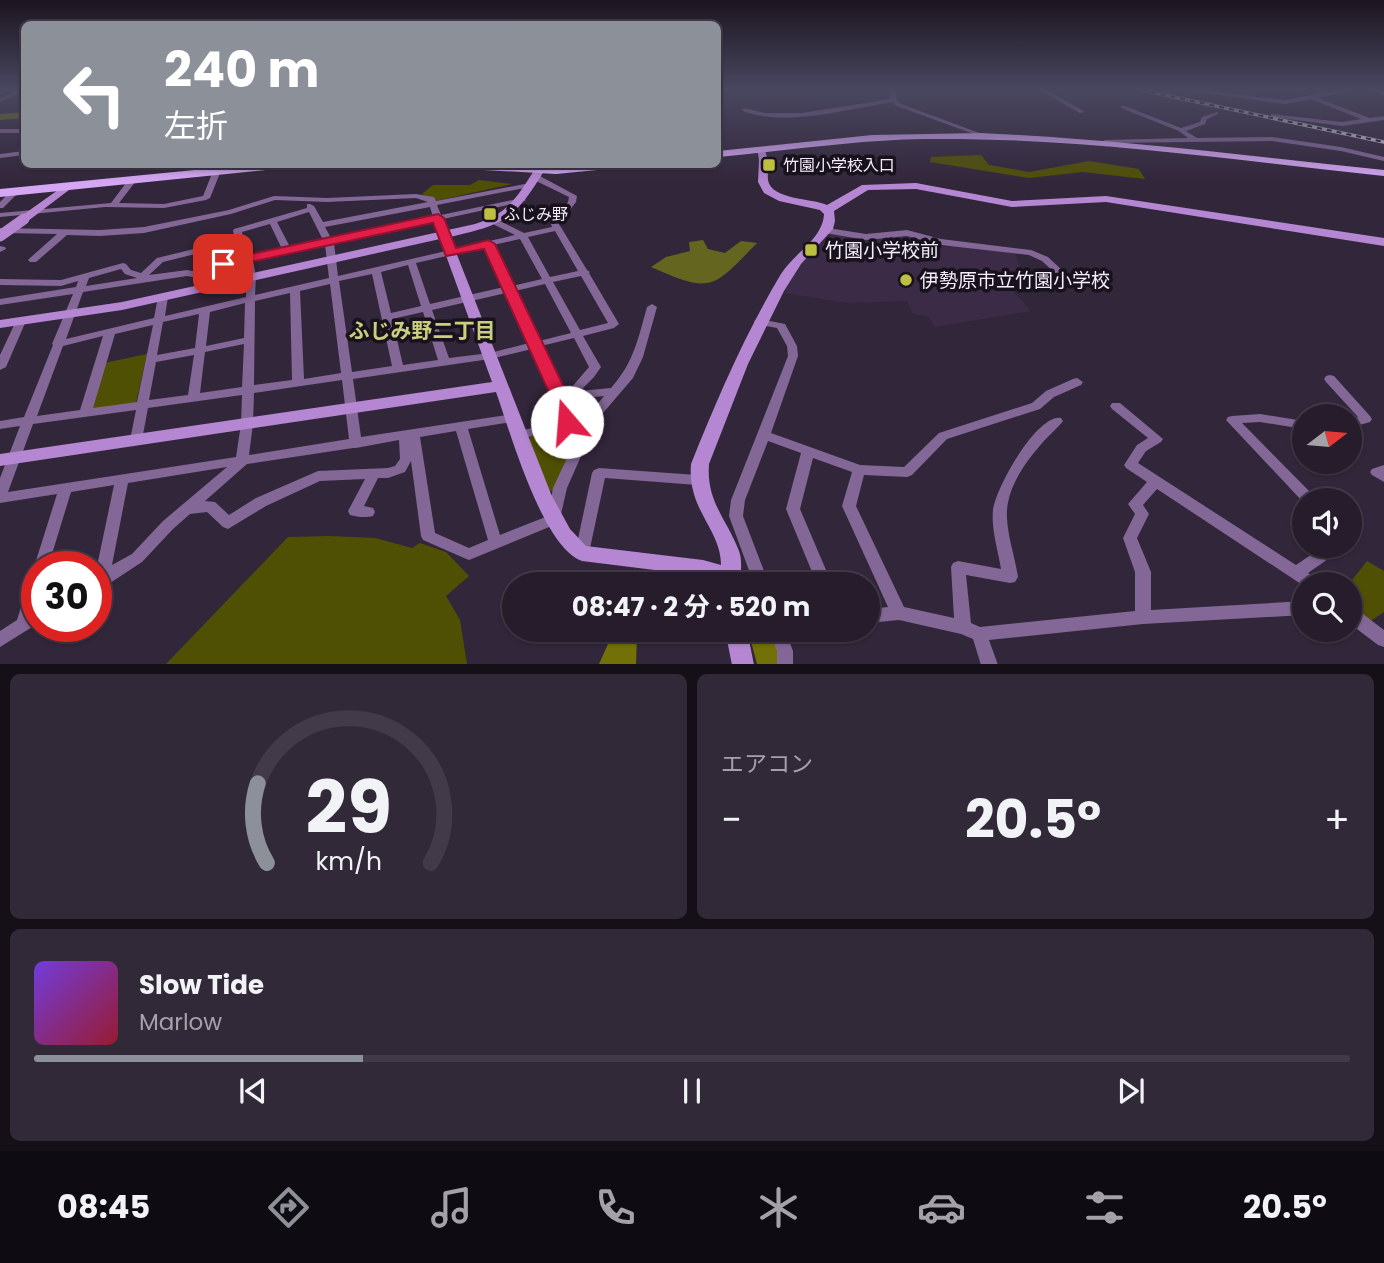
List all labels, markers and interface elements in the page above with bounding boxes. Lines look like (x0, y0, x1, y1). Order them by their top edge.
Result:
text: 240 m (164, 36, 319, 104)
icon: left (49, 49, 140, 140)
text: 左折 (164, 103, 228, 148)
place label: 竹園小学校入口 (783, 154, 895, 177)
marker: 竹園小学校入口 (761, 157, 777, 173)
place label: ふじみ野 (504, 203, 568, 226)
marker: ふじみ野 (482, 206, 498, 222)
pin (193, 234, 253, 294)
place label: 竹園小学校前 (825, 237, 939, 264)
marker: 竹園小学校前 (803, 242, 819, 258)
icon: arrive (204, 245, 242, 283)
place label: 伊勢原市立竹園小学校 (920, 267, 1110, 294)
marker: 伊勢原市立竹園小学校 (898, 272, 914, 288)
district label: ふじみ野二丁目 (349, 316, 496, 345)
position arrow (530, 385, 604, 459)
north arrow (1292, 404, 1362, 474)
map controls (1292, 404, 1362, 642)
button: sound (1292, 488, 1362, 558)
speed limit sign: 30 (21, 551, 112, 642)
button: search (1292, 572, 1362, 642)
text: 08:47 · 2 分 · 520 m (572, 589, 810, 625)
text: エアコン (721, 748, 813, 780)
text: 29 (305, 757, 392, 858)
text: 20.5° (965, 783, 1101, 856)
text: − (721, 793, 742, 846)
text: + (1324, 793, 1350, 846)
text: km/h (315, 843, 382, 878)
text: Slow Tide (139, 967, 264, 1003)
text: Marlow (139, 1006, 222, 1038)
icon: previous (234, 1072, 272, 1110)
icon: pause (673, 1072, 711, 1110)
icon: next (1112, 1072, 1150, 1110)
icon: directions (264, 1183, 313, 1232)
icon: music (427, 1183, 476, 1232)
icon: phone (591, 1183, 640, 1232)
icon: climate (754, 1183, 803, 1232)
icon: car (917, 1183, 966, 1232)
icon: filters (1080, 1183, 1129, 1232)
text: 08:45 (57, 1184, 150, 1229)
text: 20.5° (1243, 1184, 1327, 1229)

